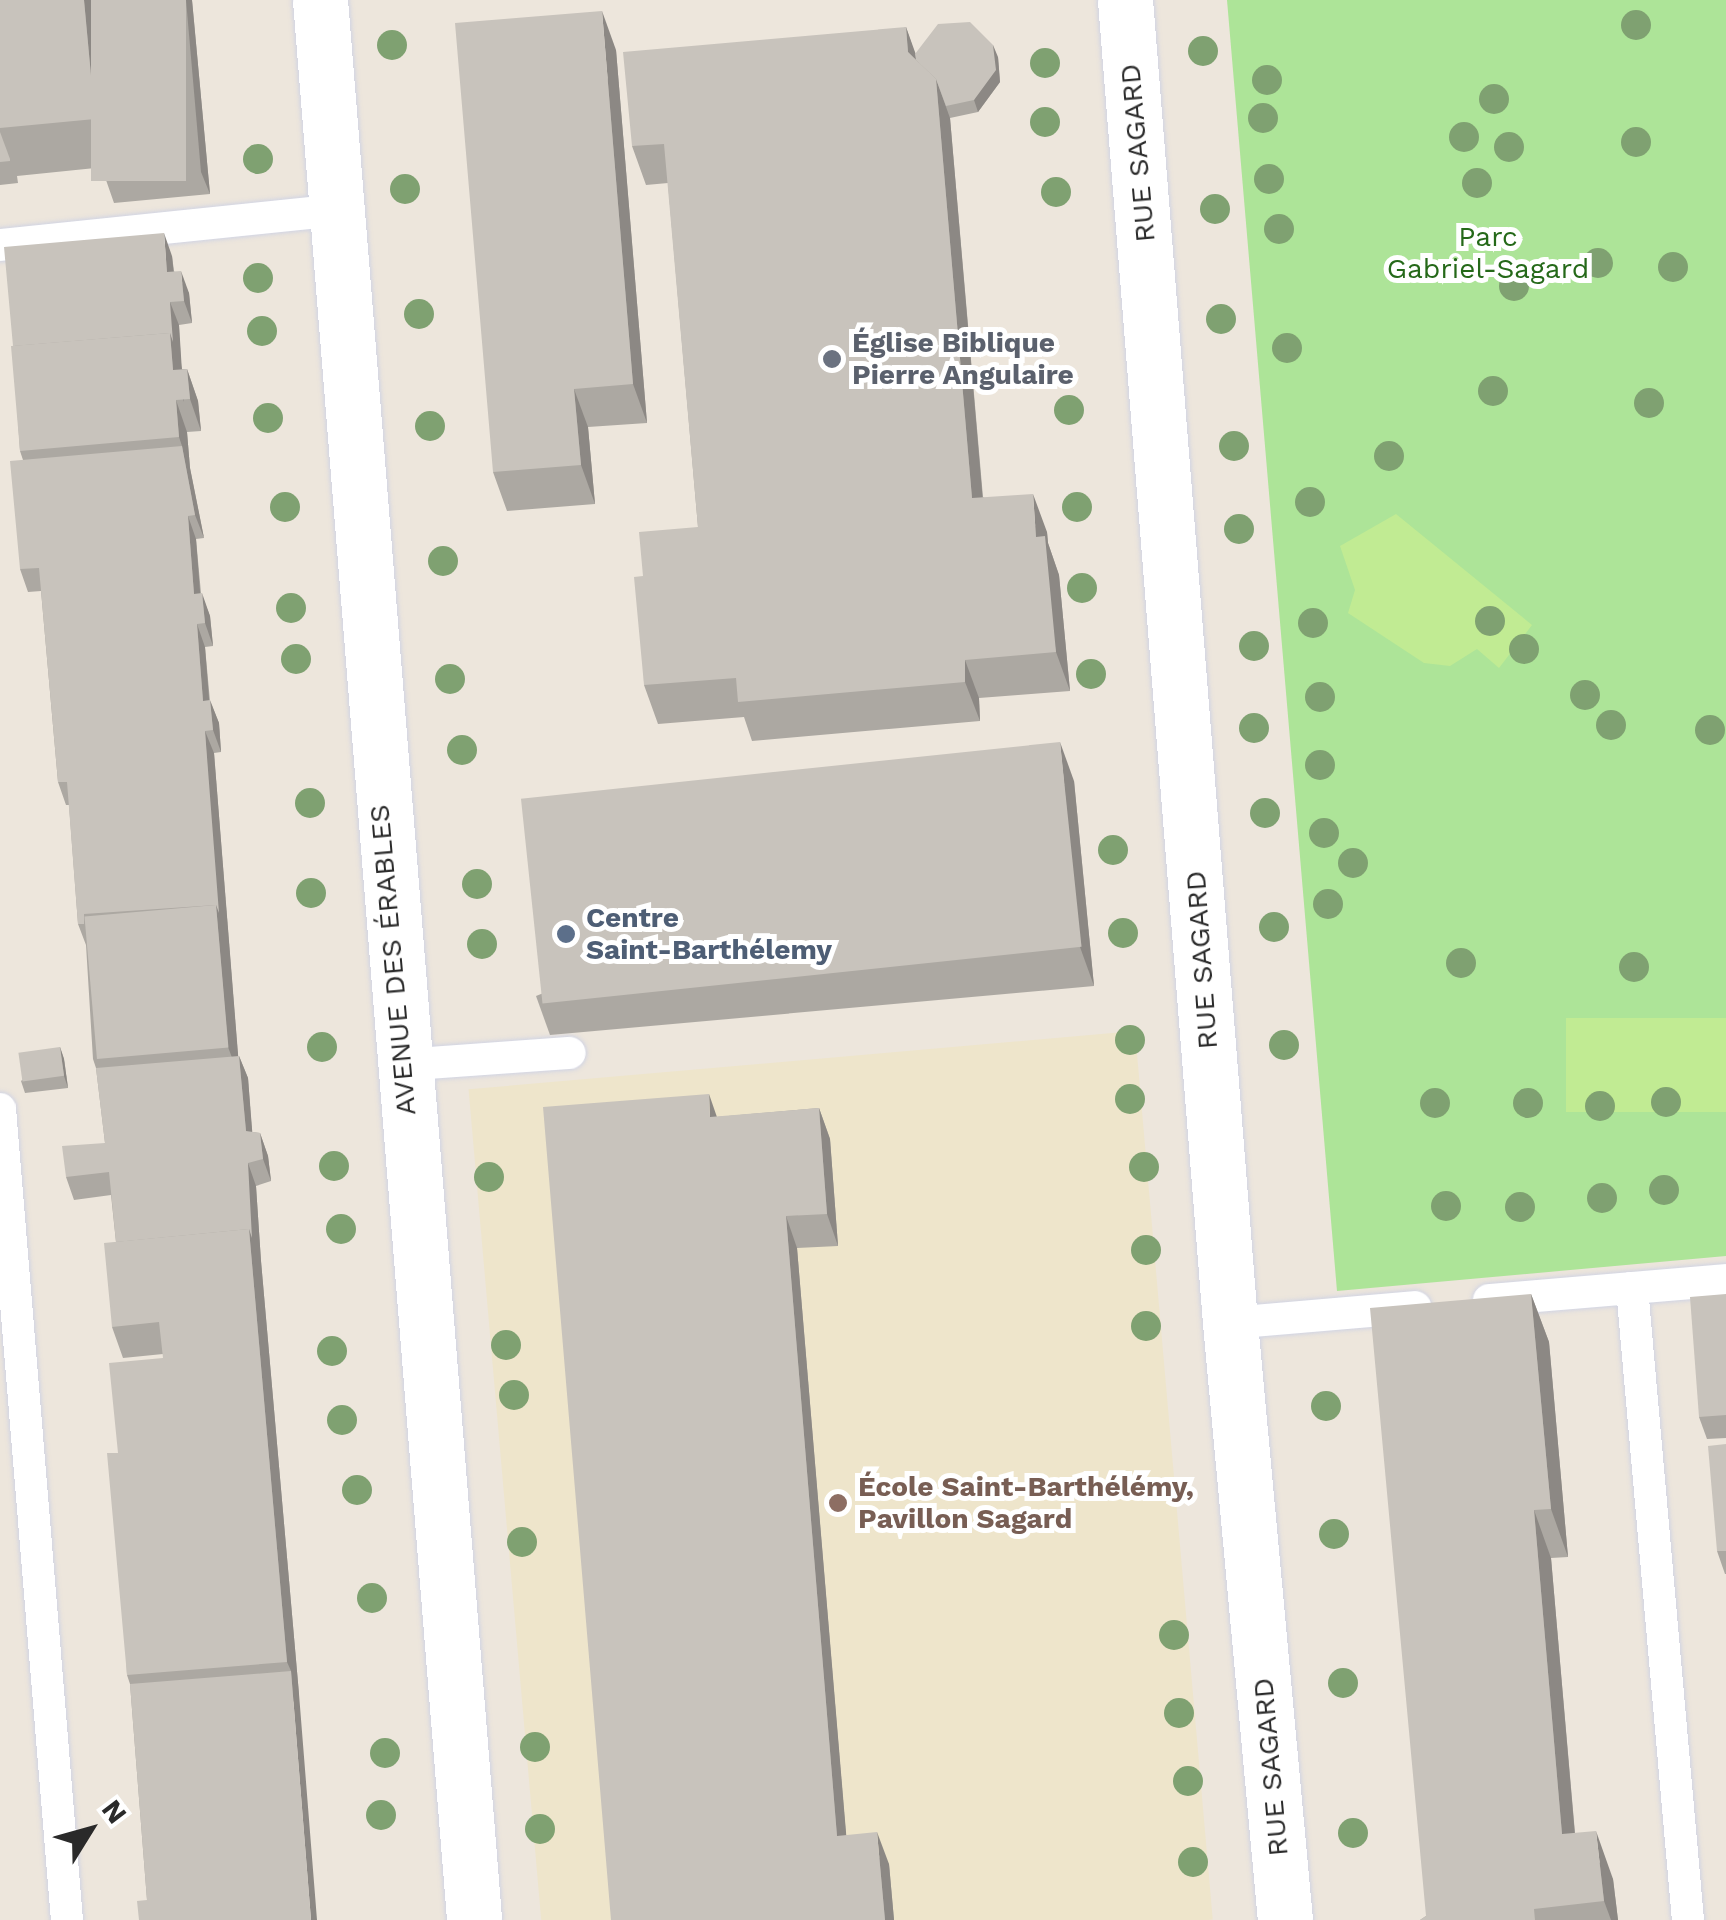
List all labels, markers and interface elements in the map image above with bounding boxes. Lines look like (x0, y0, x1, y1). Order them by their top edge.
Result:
street label: RUE SAGARD (1113, 62, 1163, 244)
park label: Parc Gabriel-Sagard (1387, 220, 1589, 286)
place label: Église Biblique Pierre Angulaire (852, 326, 1074, 392)
marker: Église Biblique Pierre Angulaire (821, 348, 843, 370)
street label: AVENUE DES ÉRABLES (363, 803, 423, 1117)
street label: RUE SAGARD (1179, 870, 1225, 1050)
place label: Centre Saint-Barthélemy (586, 901, 832, 967)
marker: Centre Saint-Barthélemy (555, 923, 577, 945)
place label: École Saint-Barthélémy, Pavillon Sagard (858, 1470, 1194, 1536)
marker: École Saint-Barthélémy, Pavillon Sagard (827, 1492, 849, 1514)
street label: RUE SAGARD (1246, 1676, 1296, 1858)
north arrow (40, 1780, 140, 1880)
text: N (95, 1793, 134, 1830)

